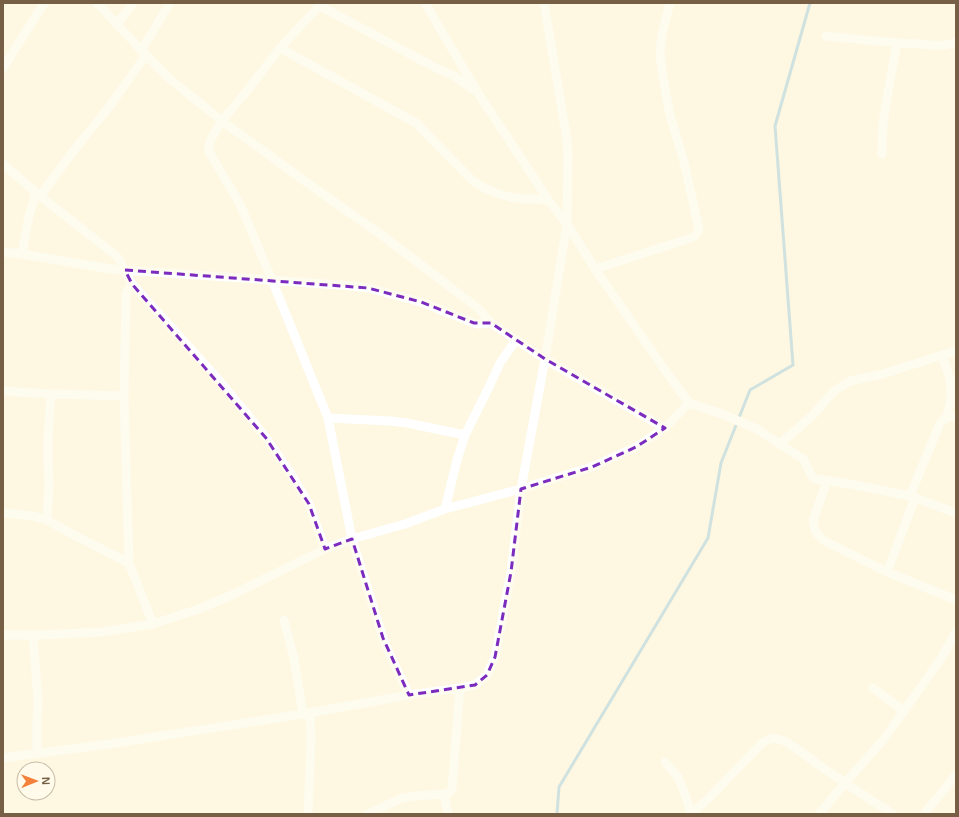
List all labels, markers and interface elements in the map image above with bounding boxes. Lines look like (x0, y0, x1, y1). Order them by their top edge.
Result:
north arrow (16, 761, 56, 801)
text: N (40, 777, 52, 785)

